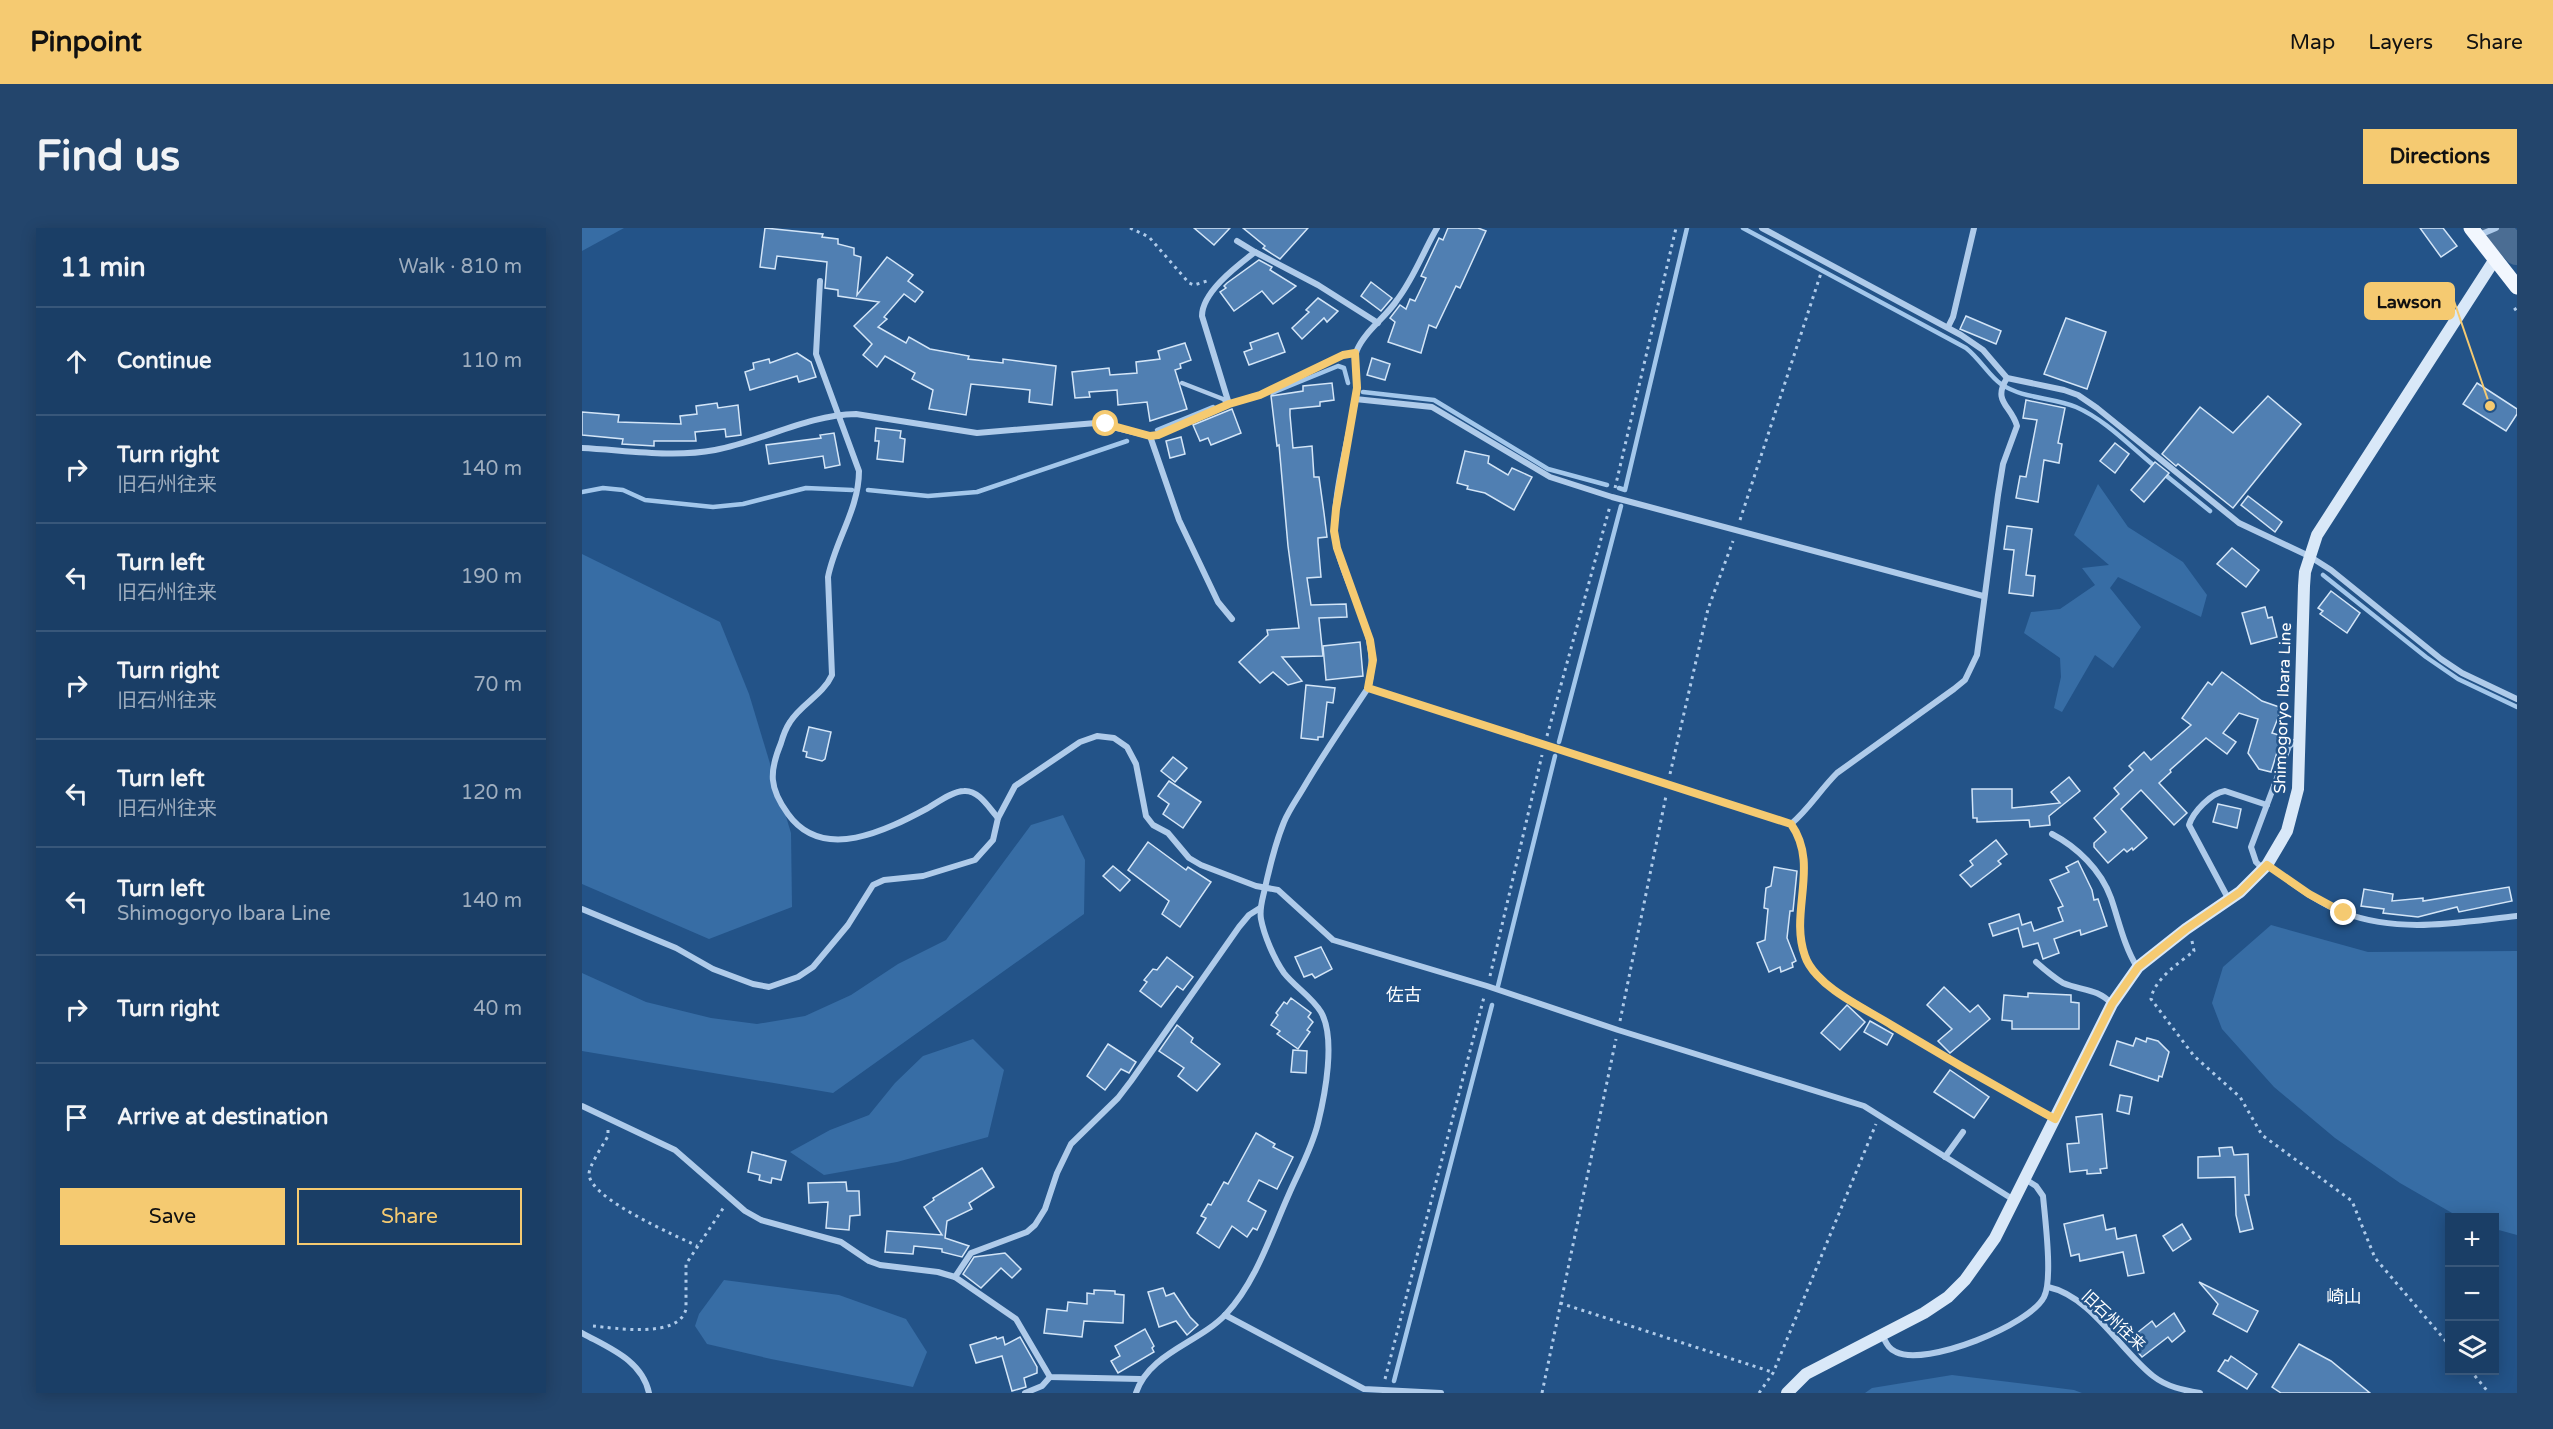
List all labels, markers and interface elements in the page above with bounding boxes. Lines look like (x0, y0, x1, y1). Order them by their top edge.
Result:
text: Pinpoint (30, 25, 142, 59)
text: Map (2290, 30, 2335, 55)
text: Layers (2368, 30, 2433, 55)
text: Share (2466, 30, 2523, 55)
button: Directions (2363, 129, 2517, 184)
text: Find us (36, 131, 180, 182)
text: 11 min (60, 252, 146, 283)
text: Walk · 810 m (399, 255, 522, 279)
callout: Lawson (2365, 283, 2454, 319)
text: Lawson (2376, 291, 2442, 313)
icon: ahead (60, 345, 93, 378)
text: Continue (117, 348, 212, 374)
text: 110 m (461, 349, 522, 373)
route start (1092, 410, 1118, 436)
text: Turn right (117, 442, 219, 468)
icon: right (60, 453, 93, 486)
text: 140 m (461, 457, 522, 481)
text: 旧石州往来 (117, 473, 217, 497)
text: Turn left (117, 550, 205, 576)
icon: left (60, 561, 93, 594)
text: 190 m (461, 565, 522, 589)
text: 旧石州往来 (117, 581, 217, 605)
street label: Shimogoryo Ibara Line (2270, 622, 2296, 794)
text: Turn right (117, 658, 219, 684)
icon: right (60, 669, 93, 702)
text: 70 m (473, 673, 522, 697)
text: 旧石州往来 (117, 689, 217, 713)
text: Turn left (117, 766, 205, 792)
icon: left (60, 777, 93, 810)
text: 120 m (461, 781, 522, 805)
text: 旧石州往来 (117, 797, 217, 821)
text: Turn left (117, 876, 205, 902)
icon: left (60, 885, 93, 918)
text: 140 m (461, 889, 522, 913)
route end (2330, 899, 2356, 925)
text: Shimogoryo Ibara Line (117, 902, 331, 926)
district label: 佐古 (1386, 984, 1422, 1006)
icon: right (60, 993, 93, 1026)
text: Turn right (117, 996, 219, 1022)
text: 40 m (473, 997, 522, 1021)
icon: arrive (60, 1101, 93, 1134)
text: Arrive at destination (117, 1104, 328, 1130)
button: Save (60, 1188, 285, 1245)
button: Share (297, 1188, 522, 1245)
map controls (2445, 1213, 2499, 1375)
button: + (2445, 1213, 2499, 1267)
button: − (2445, 1267, 2499, 1321)
street label: 旧石州往来 (2077, 1286, 2149, 1355)
district label: 崎山 (2326, 1286, 2362, 1308)
button: layers (2445, 1321, 2499, 1375)

